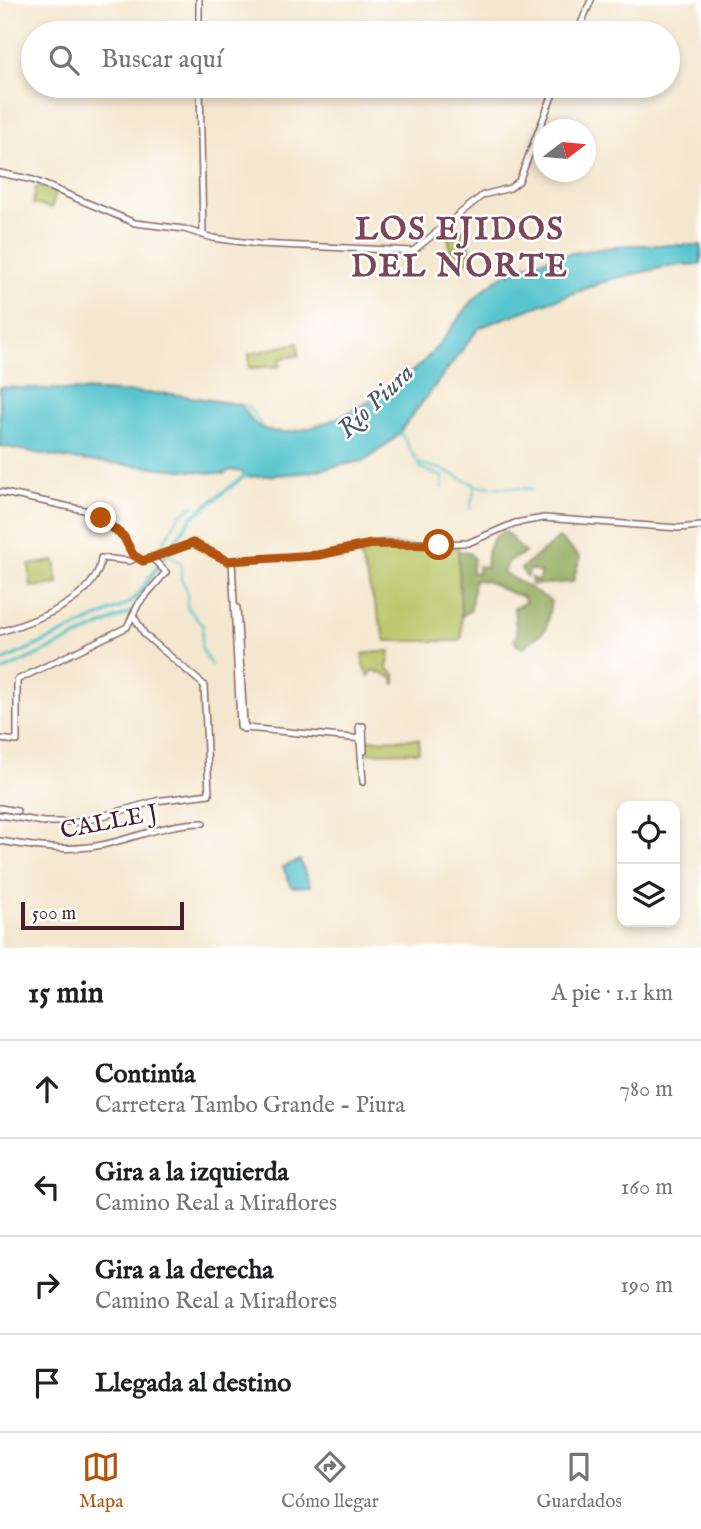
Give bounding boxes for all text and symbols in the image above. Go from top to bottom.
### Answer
search box [21,21,680,98]
icon: search [45,41,83,79]
text: Buscar aquí [101,43,223,76]
north arrow [533,119,596,182]
district label: LOS EJIDOS DEL NORTE [351,210,569,288]
water label: Río Piura [331,357,421,446]
route end [85,502,116,533]
route start [423,529,454,560]
street label: CALLE J [58,798,161,847]
map controls [617,801,680,927]
button: locate [617,801,680,864]
button: layers [617,864,680,927]
scale bar [21,899,184,931]
text: 500 m [32,902,76,926]
text: 15 min [28,975,104,1013]
text: A pie · 1.1 km [551,979,673,1008]
text: Continúa [95,1058,196,1091]
icon: ahead [28,1070,66,1108]
text: 780 m [619,1075,673,1104]
text: Carretera Tambo Grande - Piura [95,1091,405,1120]
text: Gira a la izquierda [95,1156,289,1189]
icon: left [28,1168,66,1206]
text: 160 m [621,1173,673,1202]
text: Camino Real a Miraflores [95,1189,337,1218]
text: Gira a la derecha [95,1254,274,1287]
icon: right [28,1266,66,1304]
text: 190 m [620,1271,673,1300]
text: Camino Real a Miraflores [95,1287,337,1316]
icon: arrive [28,1364,66,1402]
text: Llegada al destino [95,1367,291,1400]
tab: Mapa [79,1448,124,1514]
tab: Cómo llegar [281,1448,379,1514]
tab: Guardados [537,1448,622,1514]

